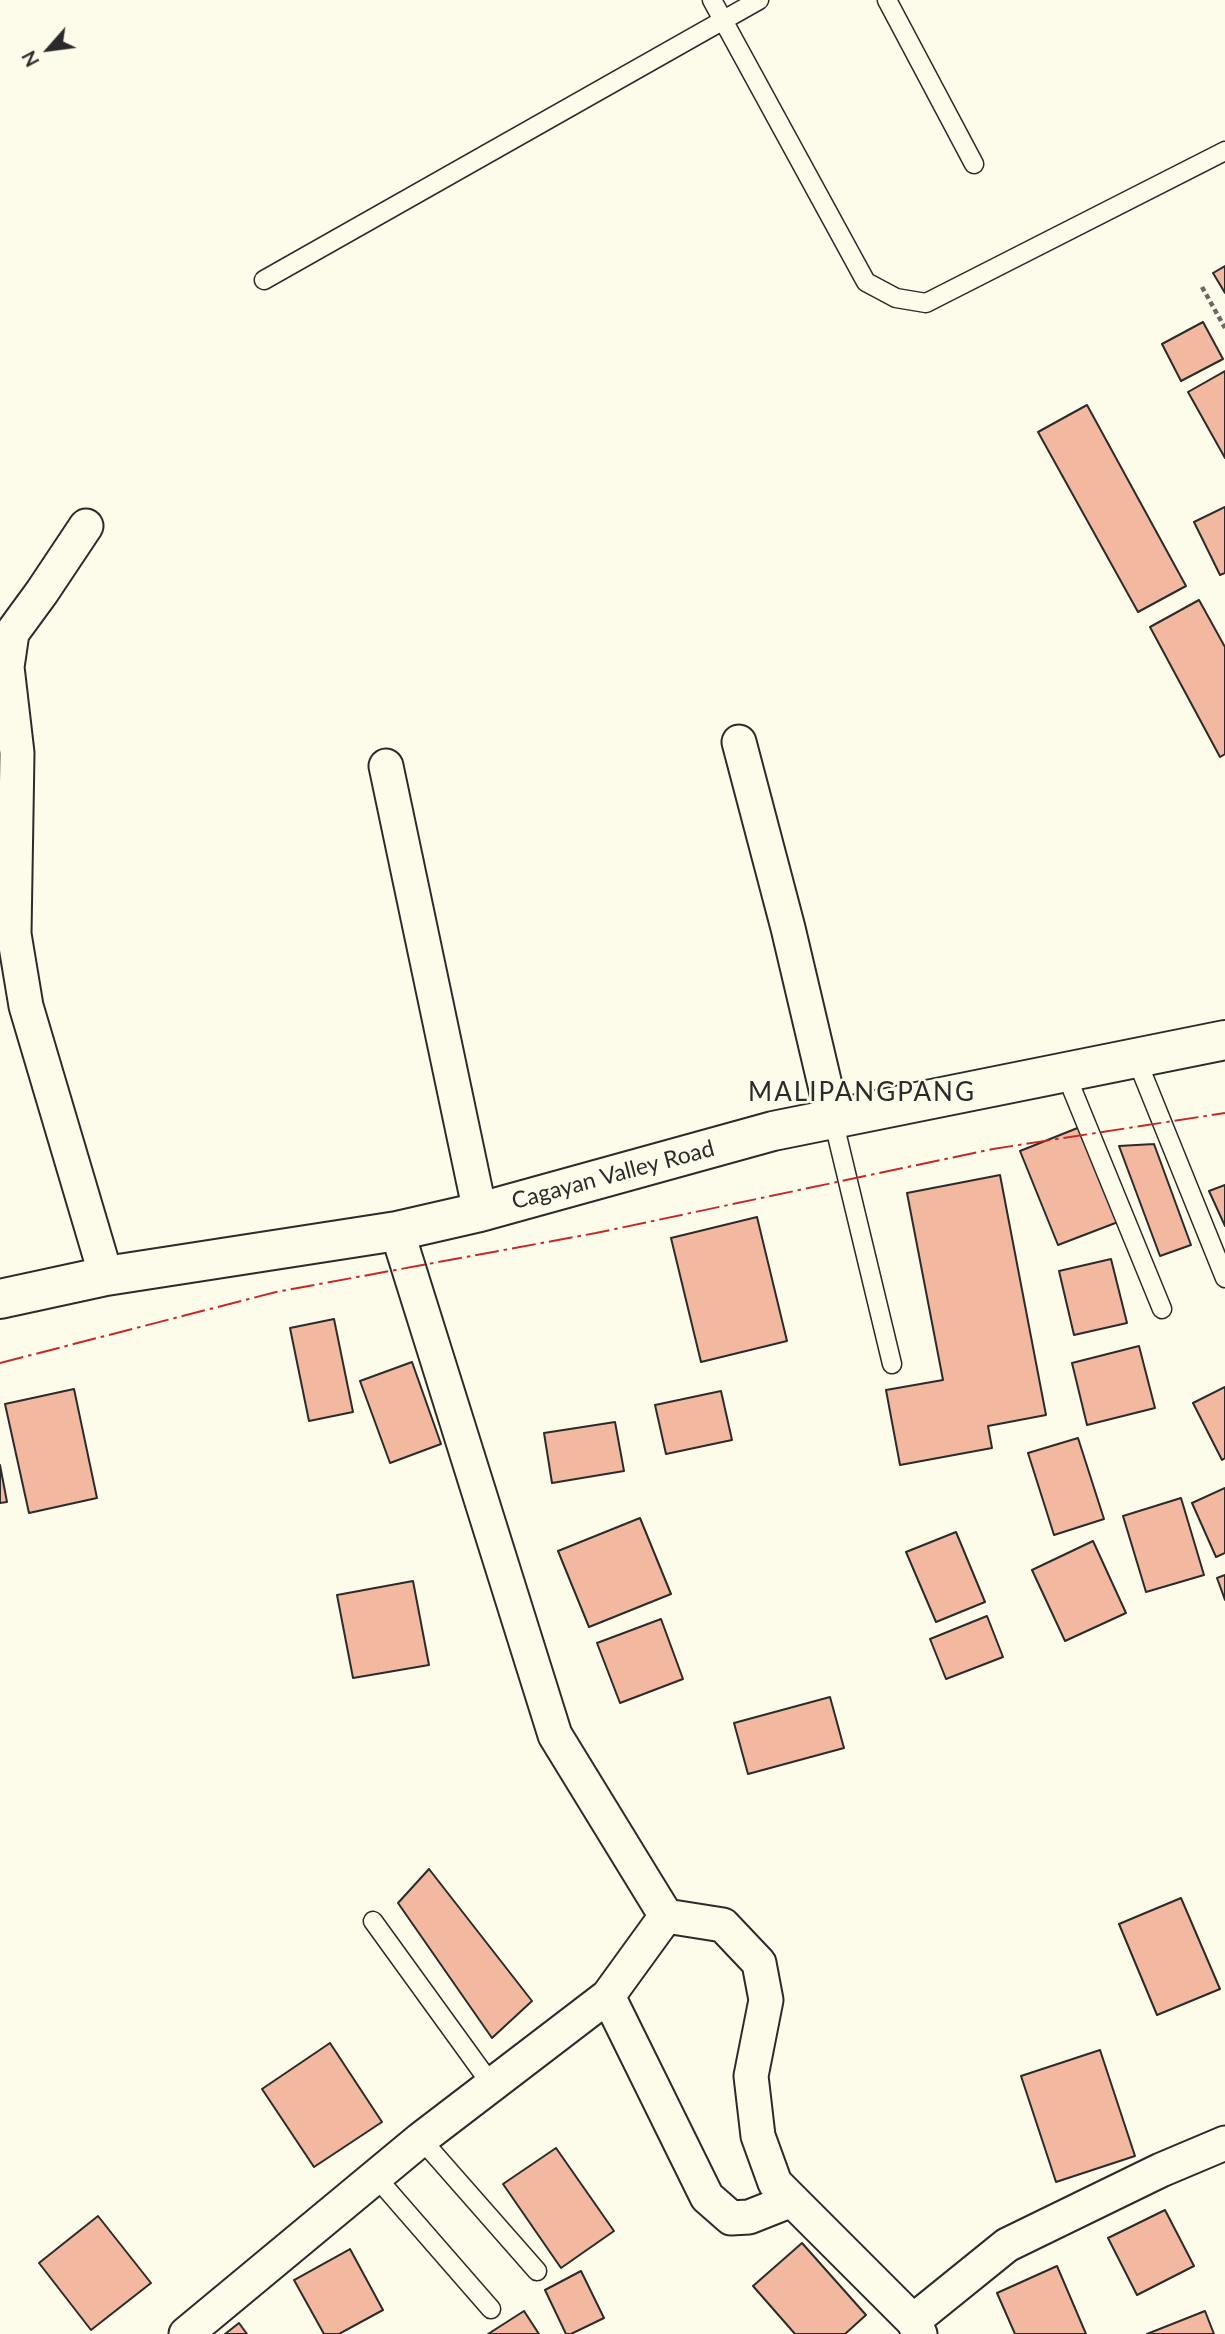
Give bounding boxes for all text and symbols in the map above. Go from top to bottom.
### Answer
north arrow [14,14,84,84]
text: N [16,47,44,71]
district label: MALIPANGPANG [750,1077,974,1109]
street label: Cagayan Valley Road [509,1135,717,1215]

